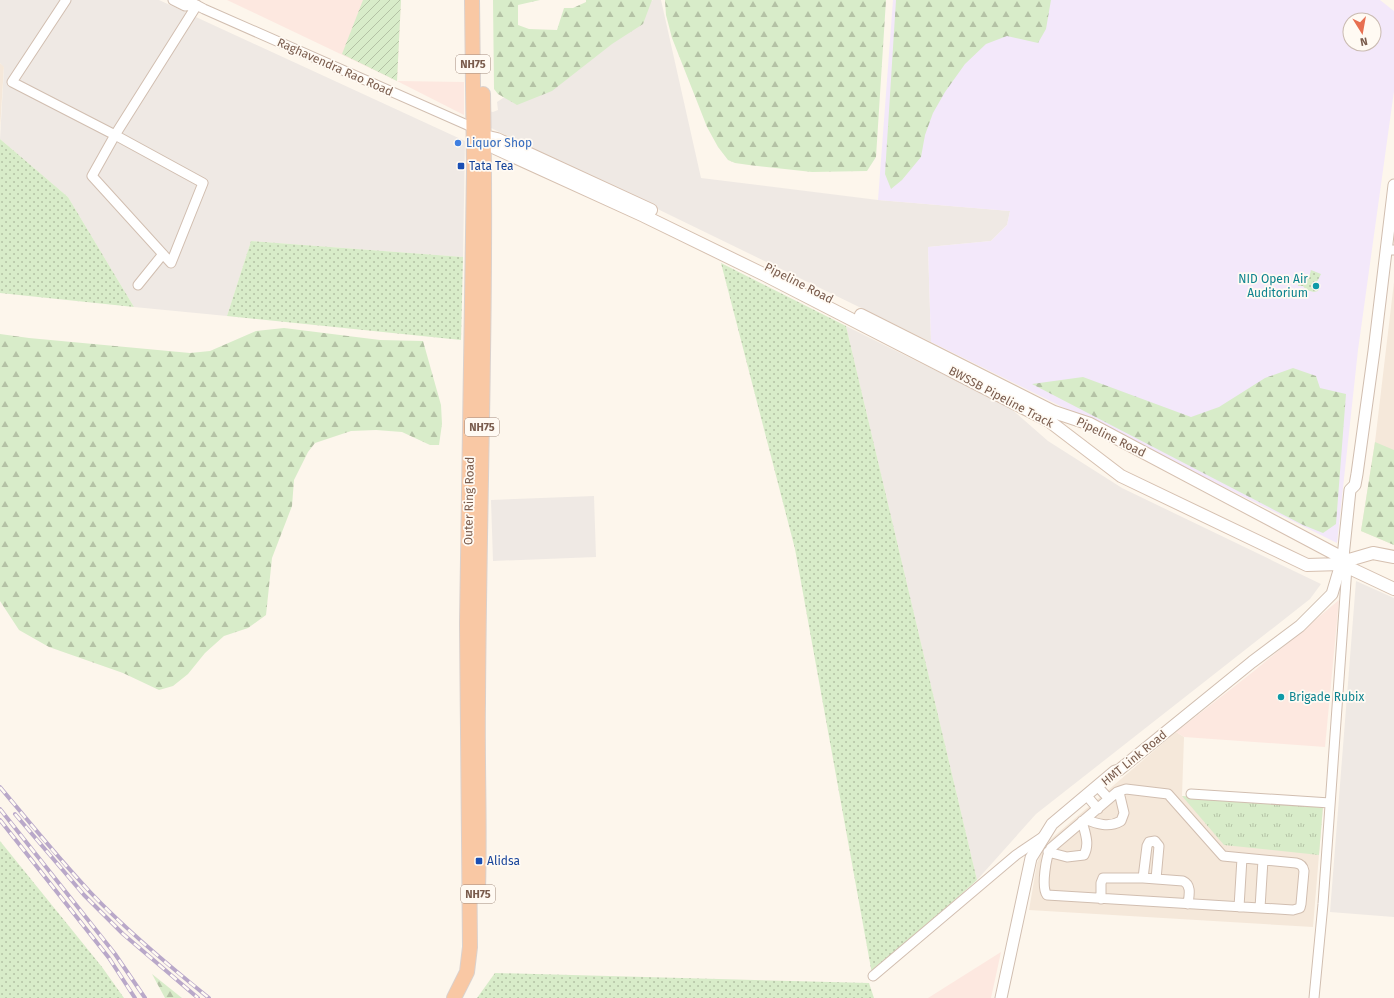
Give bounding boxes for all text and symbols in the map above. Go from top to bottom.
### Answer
north arrow [1342,12,1382,52]
text: N [1359,34,1369,48]
street label: Raghavendra Rao Road [275,35,395,99]
road number: NH75 [456,55,490,73]
place label: Liquor Shop [466,136,532,150]
marker: Liquor Shop [453,138,463,148]
place label: Tata Tea [469,159,514,173]
marker: Tata Tea [456,161,466,171]
street label: Pipeline Road [762,260,836,306]
place label: NID Open Air Auditorium [1238,272,1308,300]
marker: NID Open Air Auditorium [1311,281,1321,291]
street label: BWSSB Pipeline Track [946,363,1057,431]
street label: Pipeline Road [1074,414,1148,460]
road number: NH75 [465,418,499,436]
street label: Outer Ring Road [461,457,477,545]
place label: Brigade Rubix [1289,690,1365,704]
marker: Brigade Rubix [1276,692,1286,702]
street label: HMT Link Road [1098,727,1170,789]
place label: Alidsa [487,854,520,868]
marker: Alidsa [474,856,484,866]
road number: NH75 [461,885,495,903]

